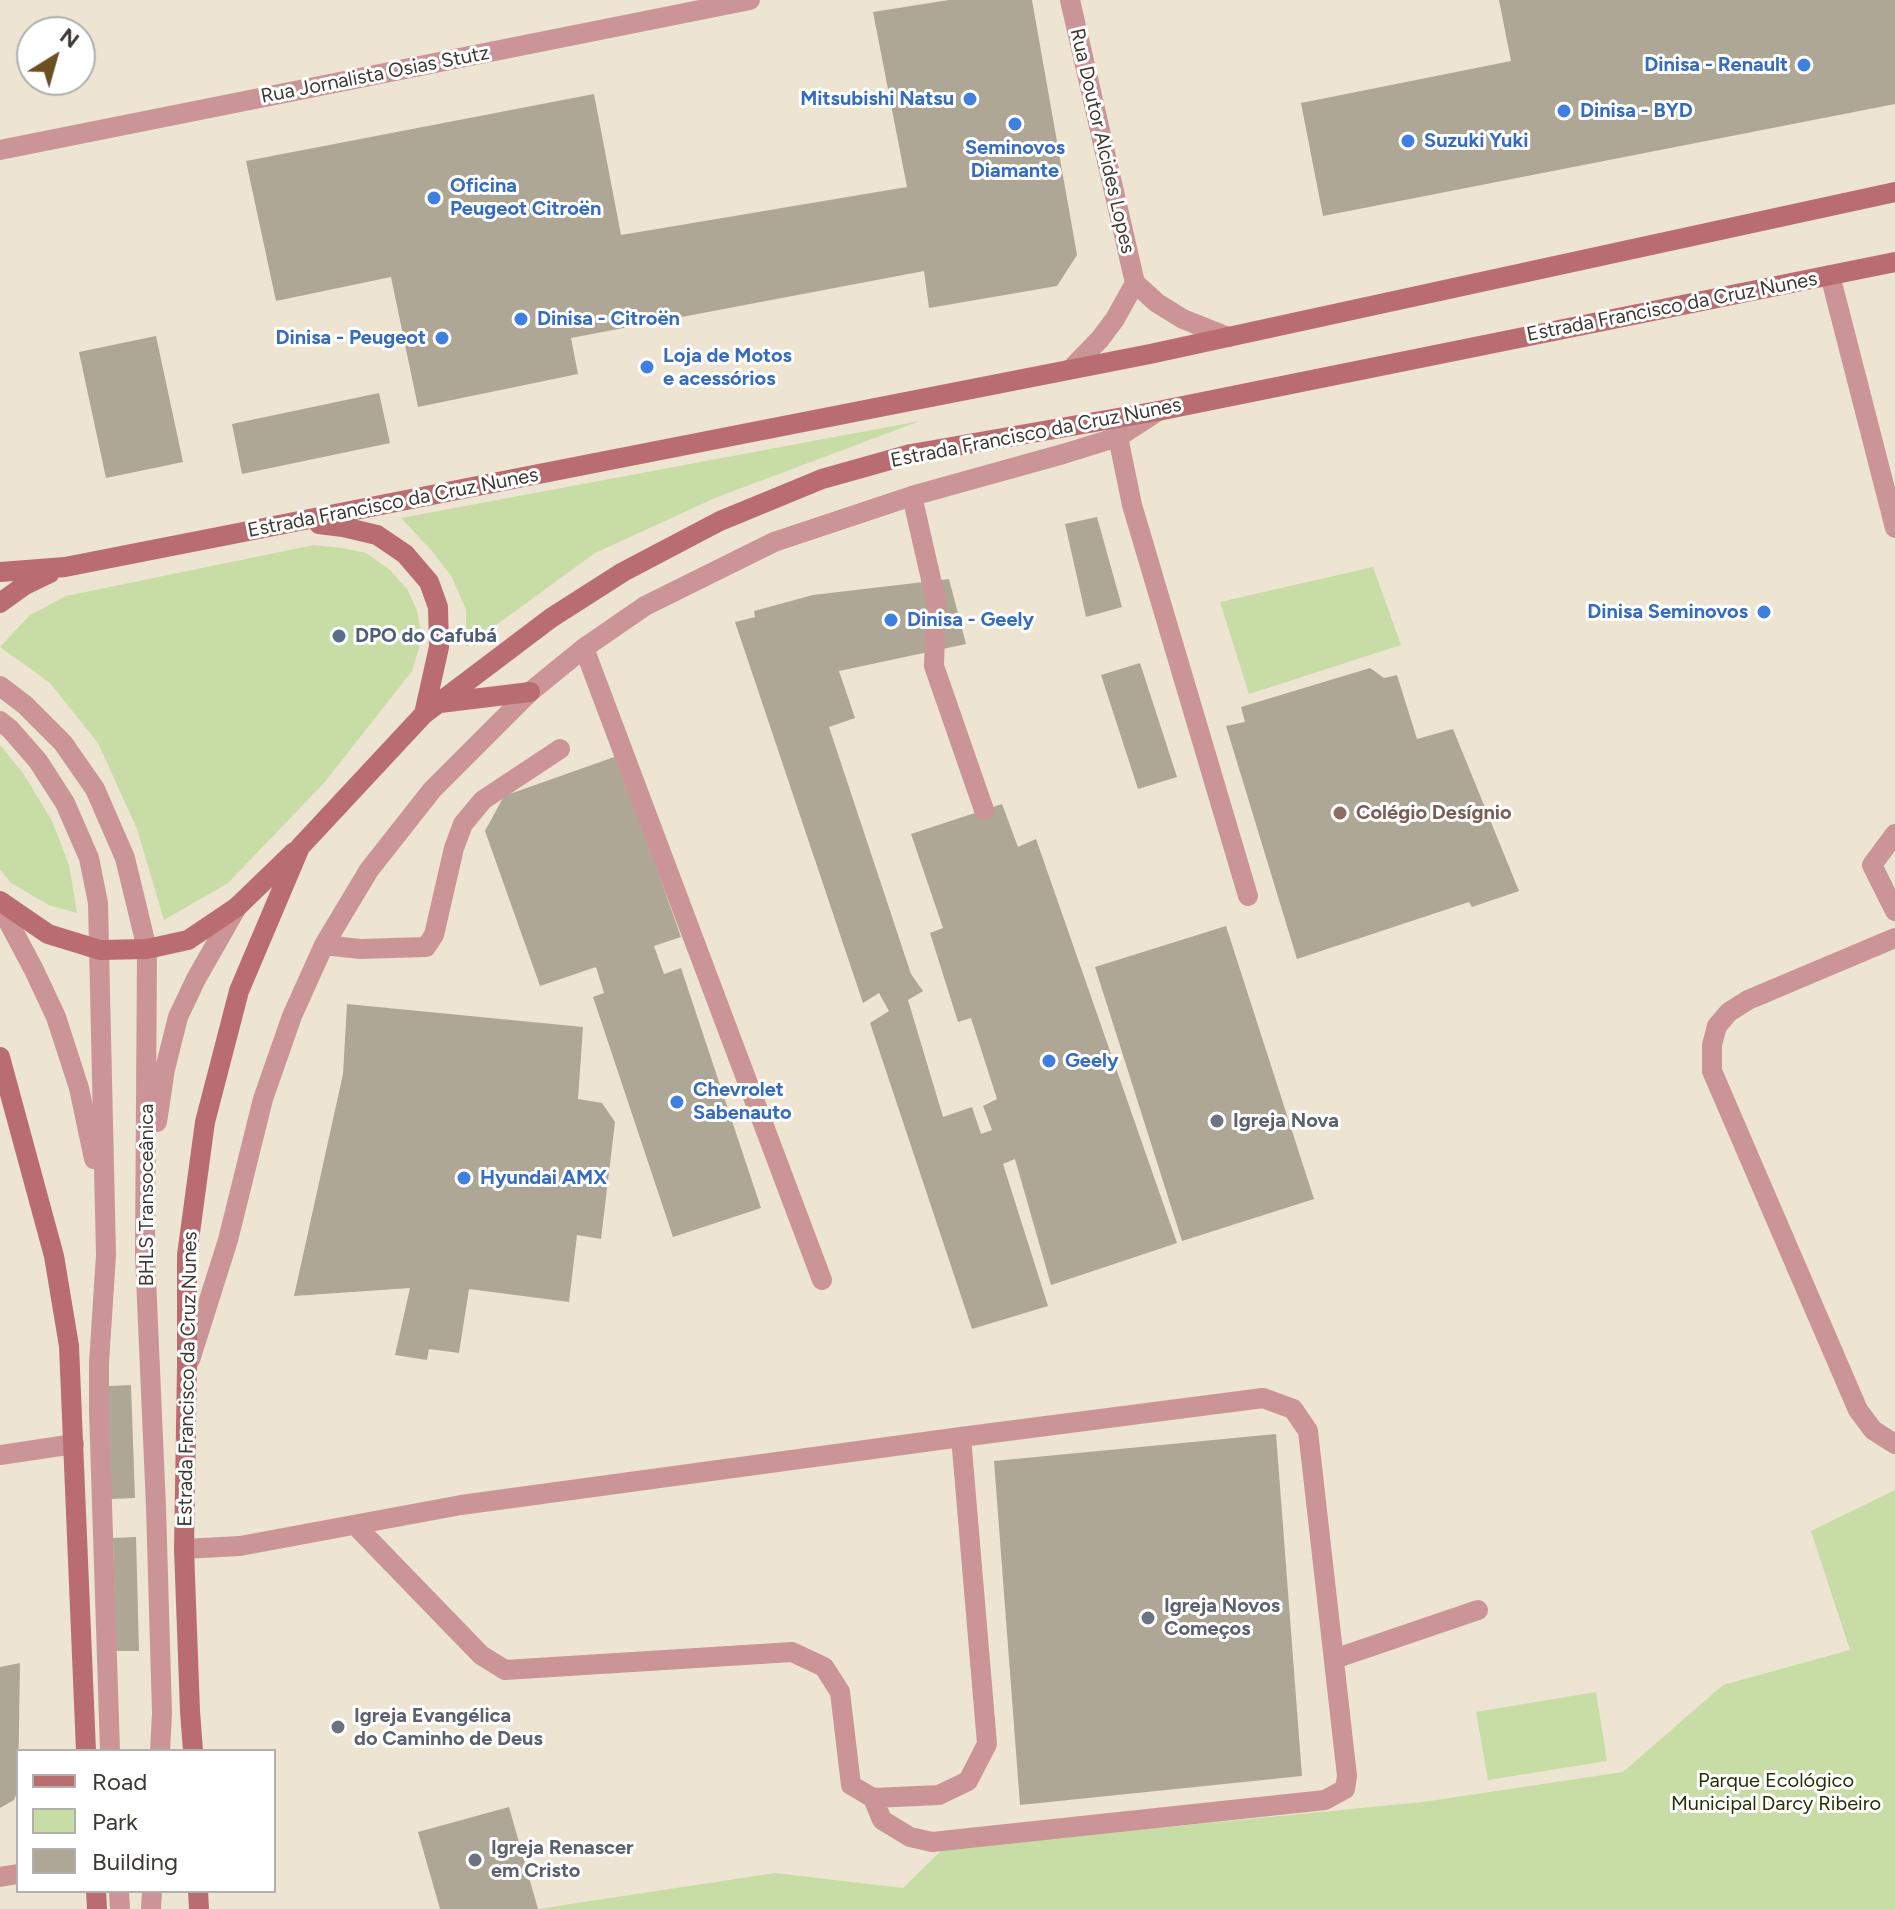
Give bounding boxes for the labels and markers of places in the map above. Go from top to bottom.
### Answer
place label: Dinisa - Renault [1644,53,1788,77]
marker: Dinisa - Renault [1795,56,1813,74]
place label: Mitsubishi Natsu [800,87,954,111]
marker: Mitsubishi Natsu [961,90,979,108]
place label: Dinisa - BYD [1580,99,1693,123]
marker: Dinisa - BYD [1555,102,1573,120]
marker: Seminovos Diamante [1006,115,1024,133]
place label: Suzuki Yuki [1424,129,1528,153]
marker: Suzuki Yuki [1399,132,1417,150]
place label: Seminovos Diamante [965,136,1065,183]
place label: Oficina Peugeot Citroën [450,174,601,221]
marker: Oficina Peugeot Citroën [425,189,443,207]
place label: Dinisa - Citroën [537,307,680,331]
marker: Dinisa - Citroën [512,310,530,328]
place label: Dinisa - Peugeot [275,326,426,350]
marker: Dinisa - Peugeot [433,329,451,347]
place label: Loja de Motos e acessórios [663,344,792,391]
marker: Loja de Motos e acessórios [638,358,656,376]
place label: Dinisa Seminovos [1587,600,1748,624]
marker: Dinisa Seminovos [1755,603,1773,621]
place label: Dinisa - Geely [907,608,1034,632]
marker: Dinisa - Geely [882,611,900,629]
place label: DPO do Cafubá [355,624,497,648]
marker: DPO do Cafubá [330,627,348,645]
place label: Colégio Desígnio [1356,801,1512,825]
marker: Colégio Desígnio [1331,804,1349,822]
place label: Geely [1065,1049,1118,1073]
marker: Geely [1040,1052,1058,1070]
place label: Chevrolet Sabenauto [693,1078,792,1125]
marker: Chevrolet Sabenauto [668,1093,686,1111]
place label: Igreja Nova [1233,1109,1339,1133]
marker: Igreja Nova [1208,1112,1226,1130]
place label: Hyundai AMX [480,1166,607,1190]
marker: Hyundai AMX [455,1169,473,1187]
place label: Igreja Novos Começos [1164,1594,1280,1641]
marker: Igreja Novos Começos [1139,1609,1157,1627]
place label: Igreja Evangélica do Caminho de Deus [354,1704,543,1751]
marker: Igreja Evangélica do Caminho de Deus [329,1718,347,1736]
place label: Igreja Renascer em Cristo [491,1836,634,1883]
marker: Igreja Renascer em Cristo [466,1851,484,1869]

